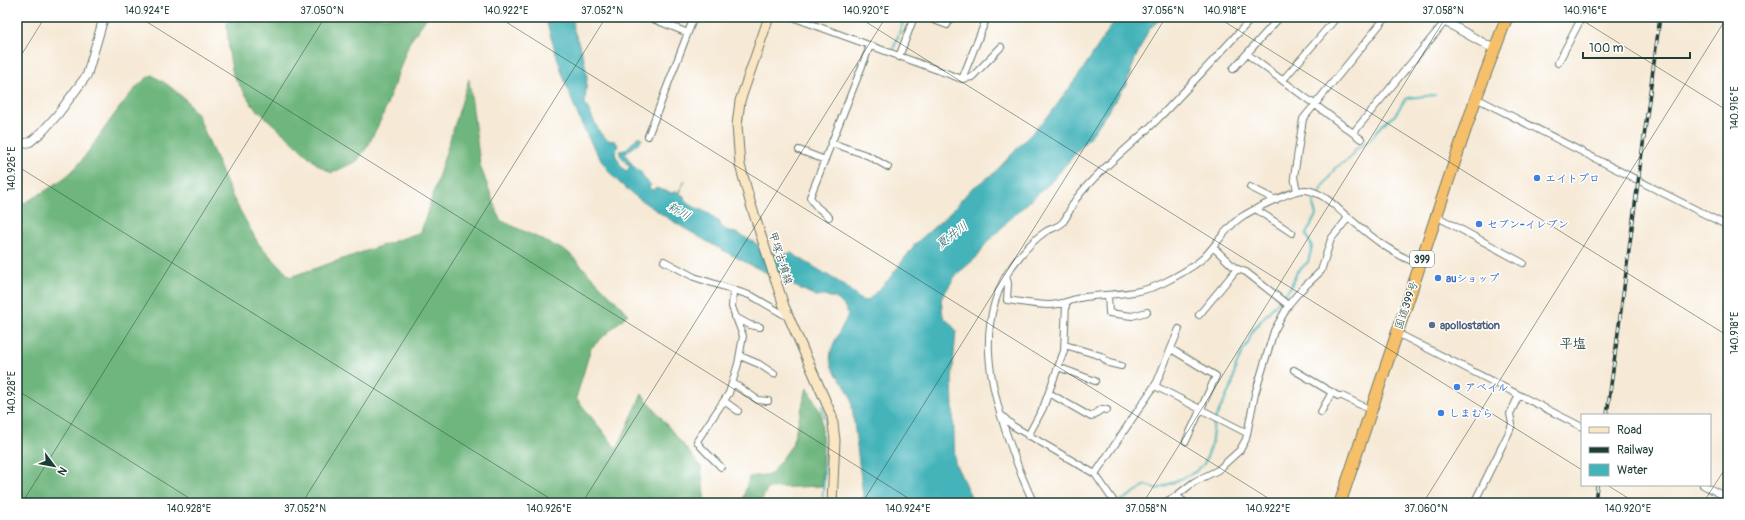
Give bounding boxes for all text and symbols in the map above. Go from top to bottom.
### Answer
text: 140.924°E [125,5,169,17]
text: 37.050°N [300,5,344,17]
text: 140.922°E [484,5,528,17]
text: 37.052°N [581,5,623,17]
text: 140.920°E [843,5,889,17]
text: 37.056°N [1142,5,1184,17]
text: 140.918°E [1204,5,1246,17]
text: 37.058°N [1422,5,1464,17]
text: 140.916°E [1563,5,1607,17]
scale bar [1583,34,1690,60]
text: 100 m [1589,41,1624,56]
text: 140.916°E [1729,86,1741,130]
text: 140.926°E [6,147,18,191]
place label: エイトプロ [1545,172,1600,185]
marker: エイトプロ [1532,173,1542,183]
water label: 新川 [665,199,693,224]
water label: 夏井川 [934,218,971,252]
place label: セブン-イレブン [1487,218,1569,231]
marker: セブン-イレブン [1474,219,1484,229]
street label: 甲塚古墳線 [766,230,795,286]
road number: 399 [1410,251,1434,267]
place label: auショップ [1446,272,1500,285]
marker: auショップ [1433,273,1443,283]
street label: 国道399号 [1392,279,1421,331]
text: 140.918°E [1729,312,1741,354]
place label: apollostation [1440,319,1500,332]
marker: apollostation [1427,320,1437,330]
district label: 平塩 [1560,336,1586,352]
text: 140.928°E [6,371,18,415]
place label: アベイル [1465,381,1509,394]
marker: アベイル [1452,382,1462,392]
place label: しまむら [1449,407,1493,420]
marker: しまむら [1436,408,1446,418]
legend [1581,414,1711,486]
text: Road [1617,423,1642,438]
text: Railway [1617,443,1653,458]
north arrow [34,446,74,486]
text: Water [1617,463,1648,478]
text: N [54,464,70,478]
text: 140.928°E [167,503,211,515]
text: 37.052°N [284,503,326,515]
text: 140.926°E [527,503,571,515]
text: 140.924°E [886,503,930,515]
text: 37.058°N [1125,503,1167,515]
text: 140.922°E [1246,503,1290,515]
text: 37.060°N [1404,503,1448,515]
text: 140.920°E [1605,503,1651,515]

